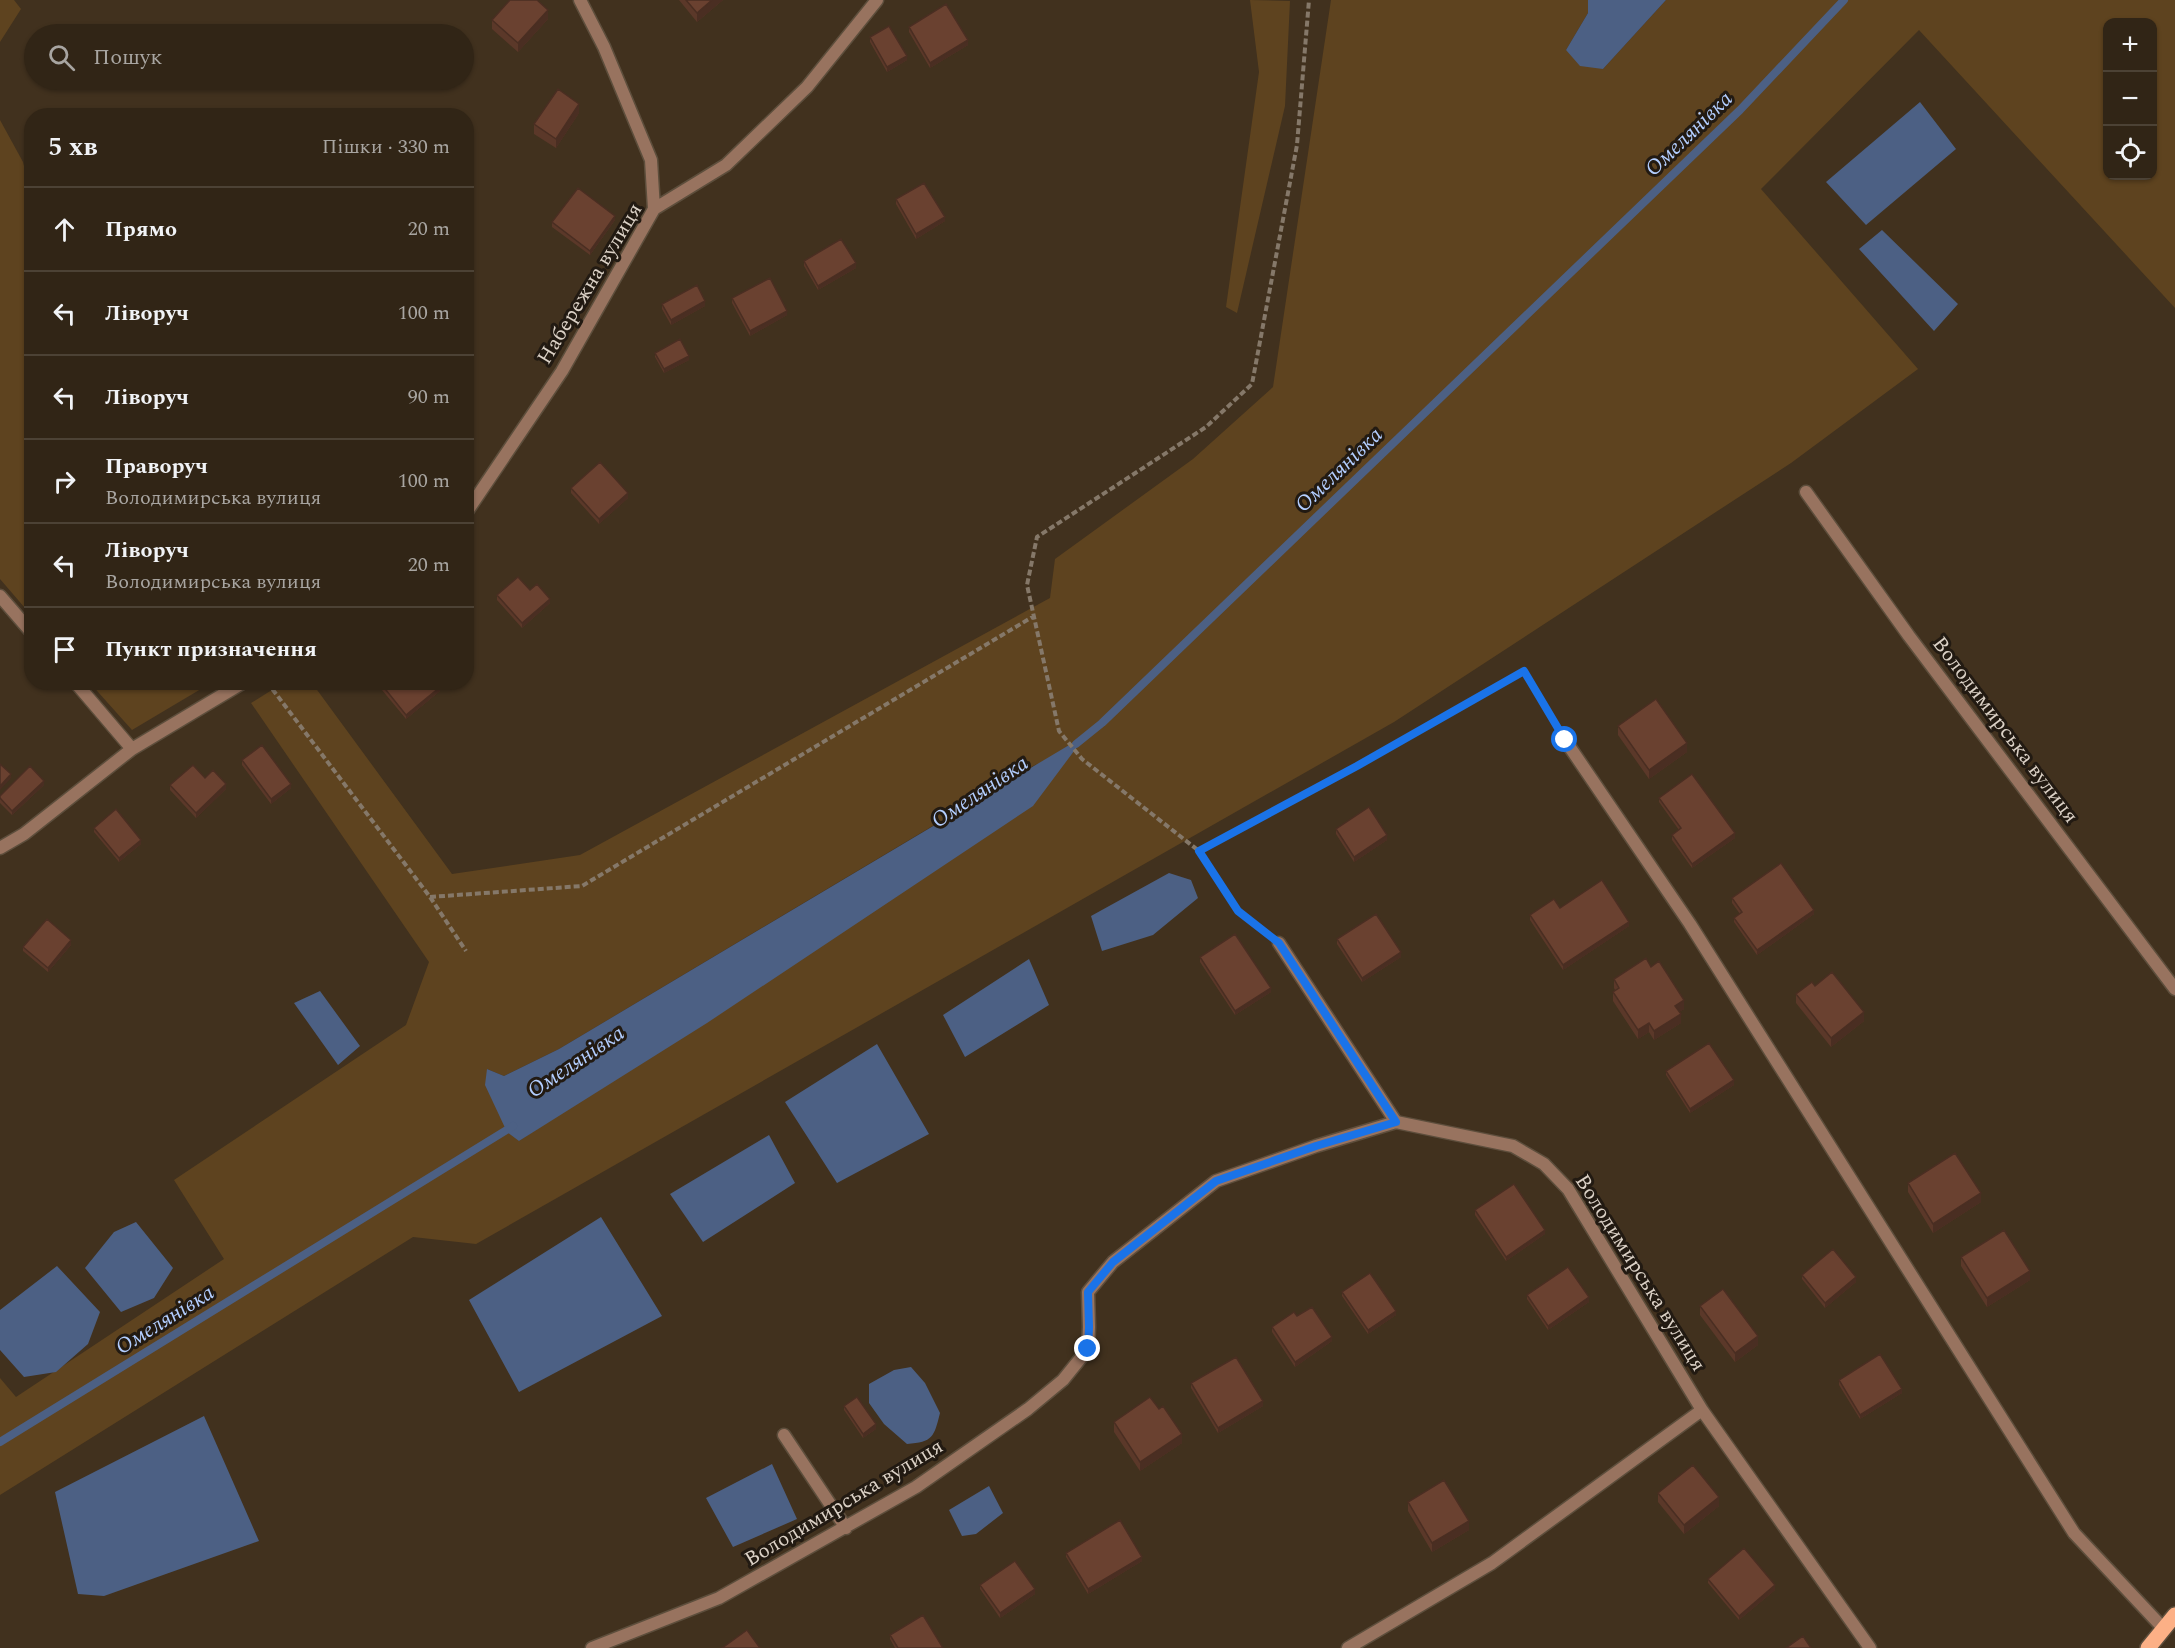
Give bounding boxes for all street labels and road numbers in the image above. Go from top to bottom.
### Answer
street label: Набережна вулиця [529,197,651,371]
street label: Володимирська вулиця [1924,630,2086,830]
street label: Володимирська вулиця [1566,1168,1714,1378]
street label: Володимирська вулиця [738,1431,950,1575]

